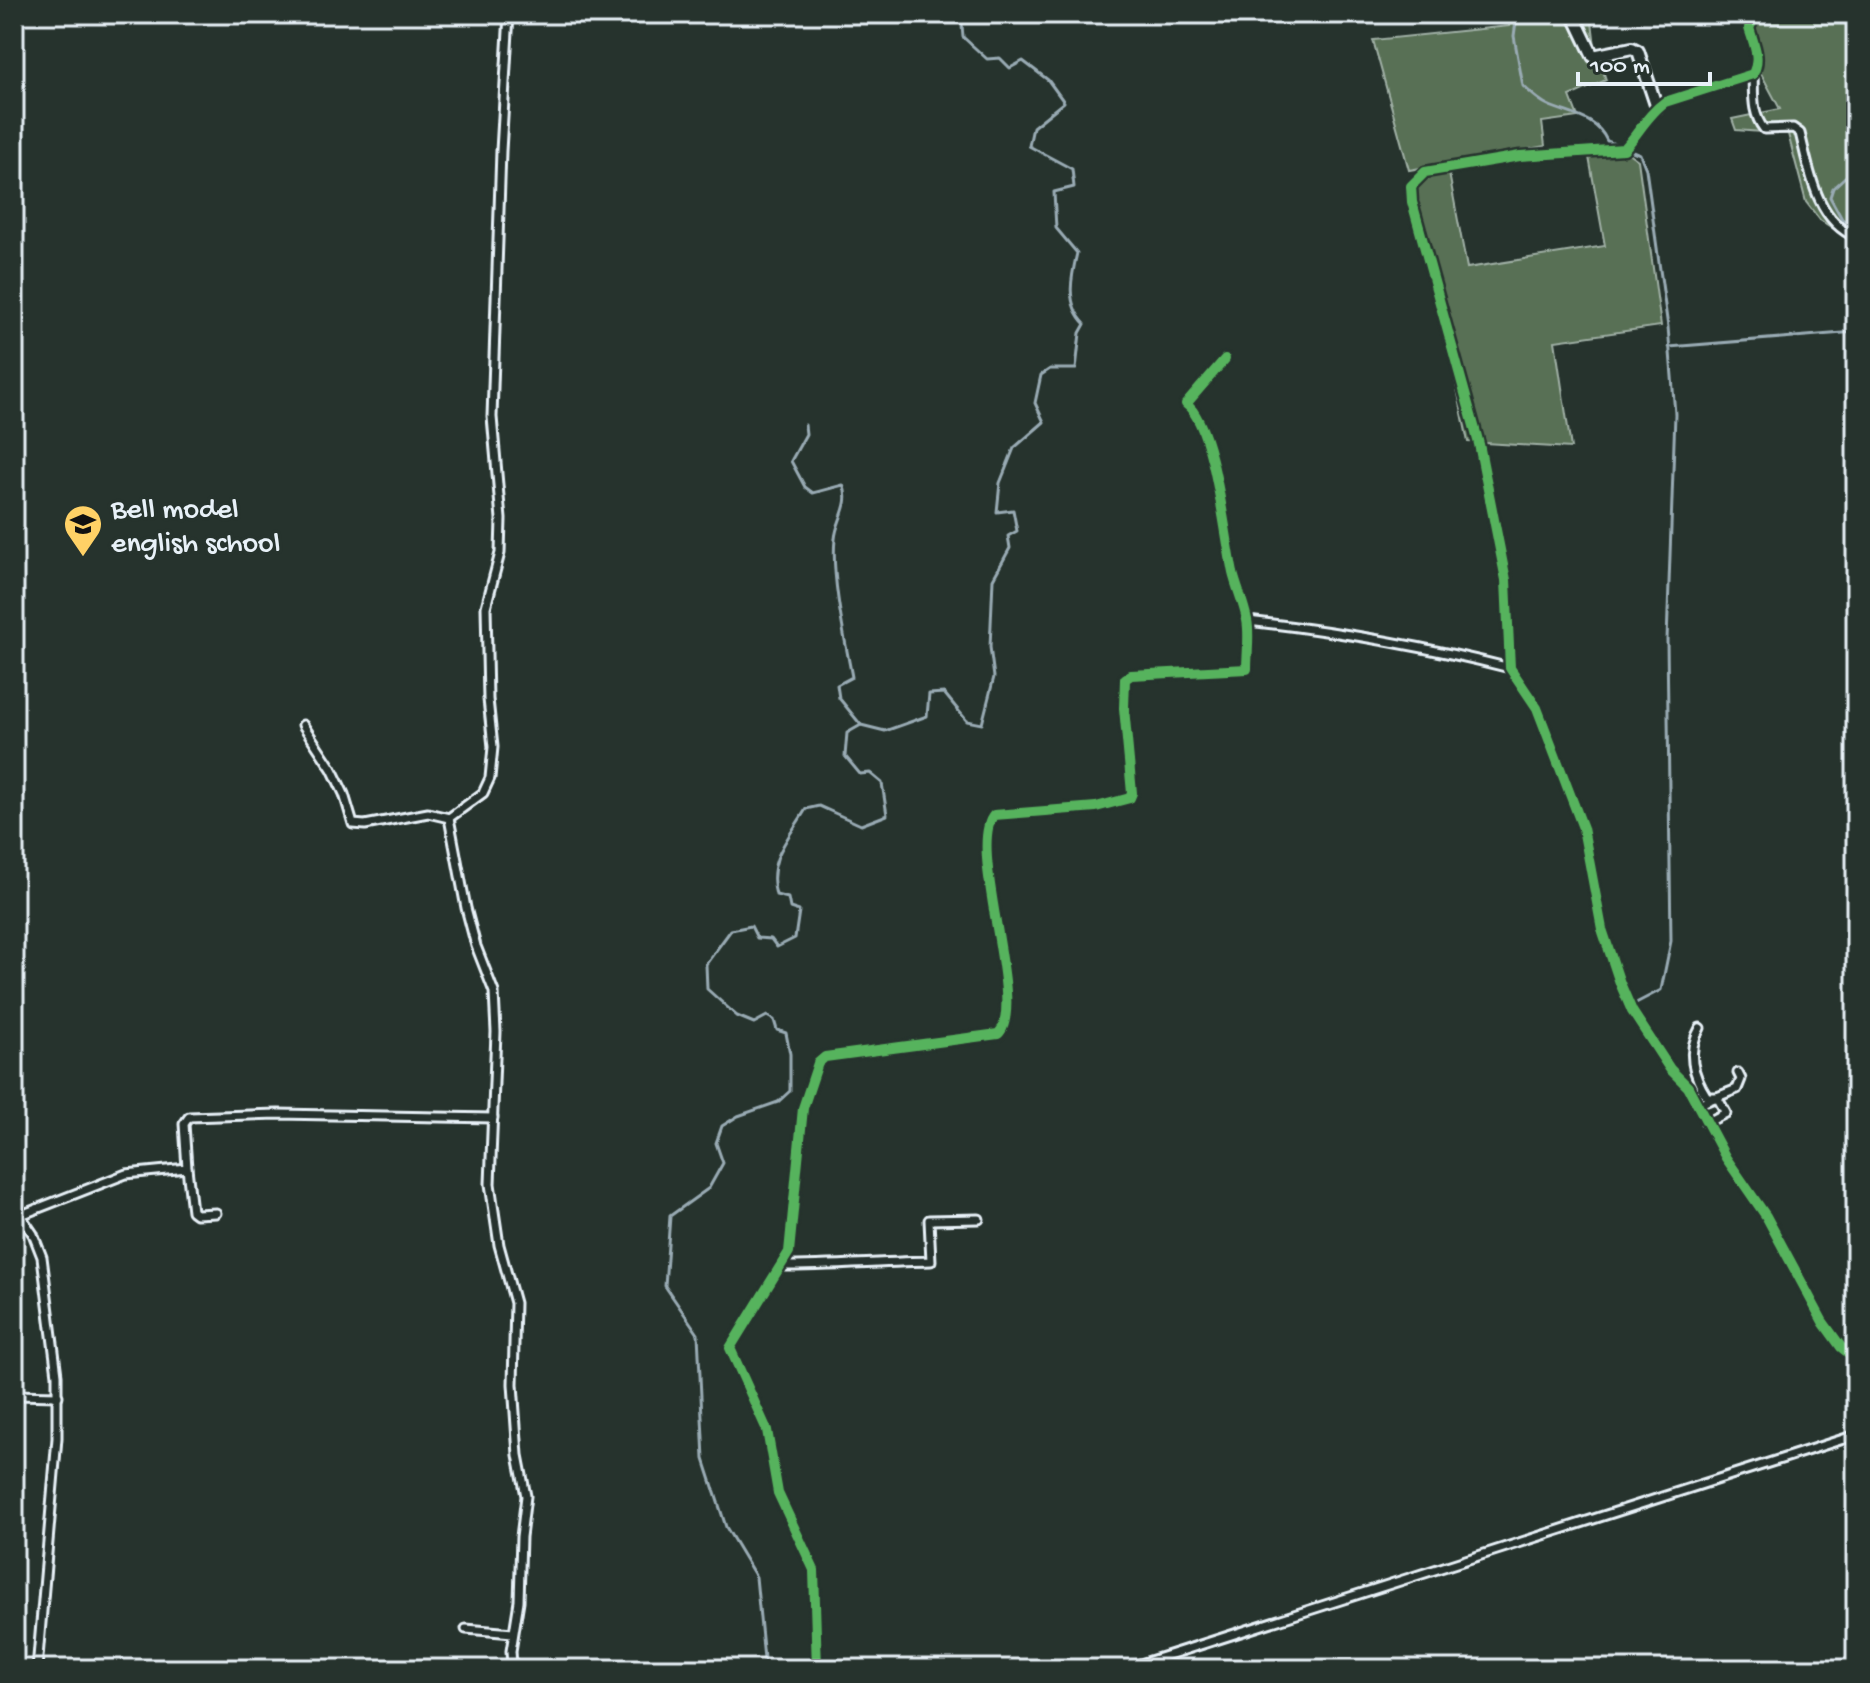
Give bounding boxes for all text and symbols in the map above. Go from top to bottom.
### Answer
scale bar [1578,36,1710,86]
text: 100 m [1589,53,1650,82]
place label: Bell model english school [110,494,280,563]
school or university icon: Bell model english school [62,503,104,558]

